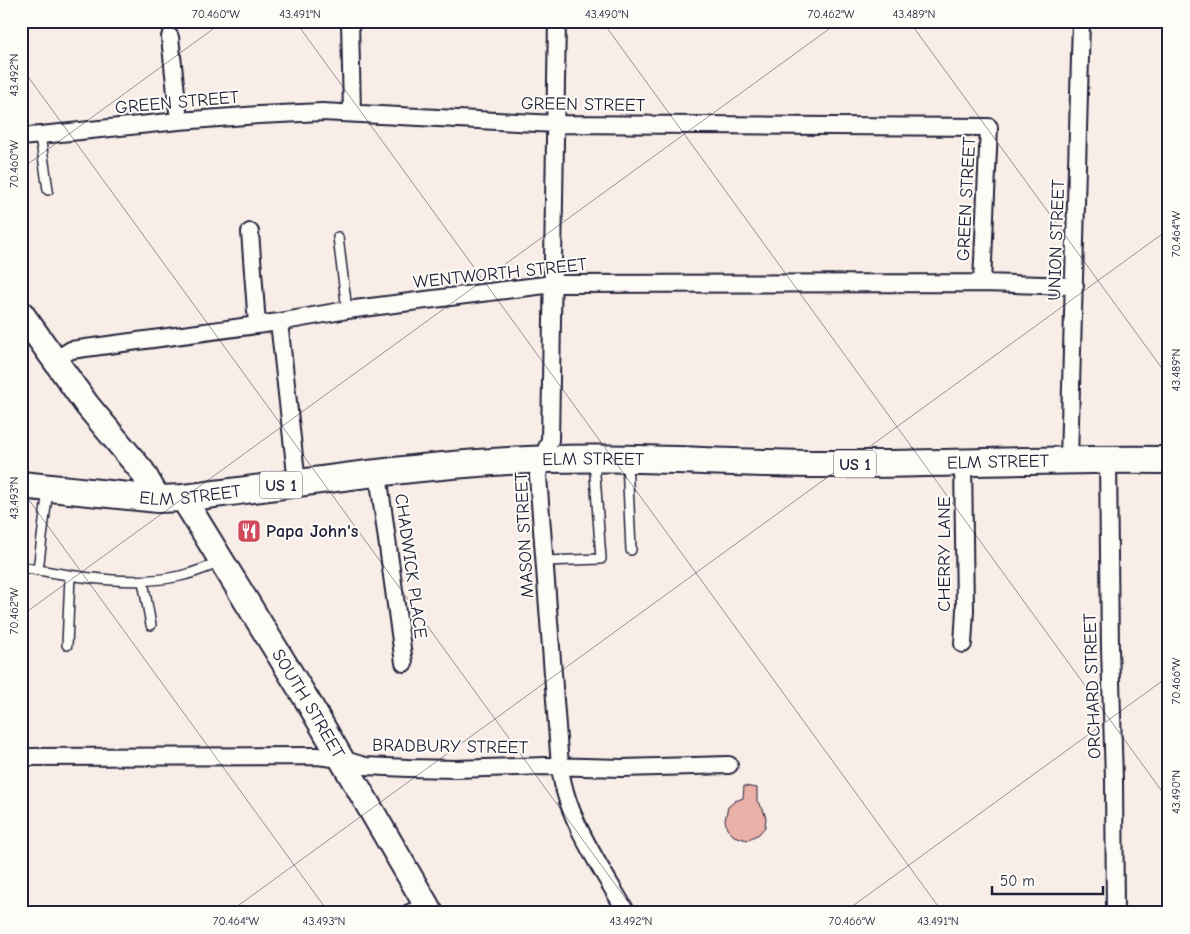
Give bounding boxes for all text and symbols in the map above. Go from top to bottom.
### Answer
text: 70.460°W [192,7,240,21]
text: 43.491°N [279,7,321,21]
text: 43.490°N [585,7,629,21]
text: 70.462°W [808,7,855,21]
text: 43.489°N [893,7,935,21]
text: 43.492°N [7,53,21,97]
street label: GREEN STREET [114,87,240,118]
street label: GREEN STREET [521,93,646,116]
street label: GREEN STREET [953,136,980,262]
text: 70.460°W [7,140,21,188]
street label: UNION STREET [1044,178,1069,301]
text: 70.464°W [1169,210,1183,257]
street label: WENTWORTH STREET [412,254,589,293]
text: 43.489°N [1169,349,1183,391]
street label: ELM STREET [542,449,645,470]
road number: US 1 [834,450,876,478]
street label: ELM STREET [947,450,1050,474]
street label: MASON STREET [511,471,538,598]
road number: US 1 [260,472,302,498]
text: 43.493°N [7,477,21,519]
street label: ELM STREET [138,481,243,510]
street label: CHADWICK PLACE [390,492,431,640]
street label: CHERRY LANE [934,496,955,612]
restaurant icon: Papa John's [236,518,262,544]
place label: Papa John's [266,521,359,542]
text: 70.462°W [7,587,21,634]
street label: ORCHARD STREET [1079,612,1106,759]
street label: SOUTH STREET [267,646,349,763]
text: 70.466°W [1169,657,1183,705]
street label: BRADBURY STREET [372,735,529,758]
text: 43.490°N [1169,770,1183,814]
scale bar [992,864,1104,896]
text: 50 m [1000,872,1035,890]
text: 70.464°W [213,914,260,928]
text: 43.493°N [303,914,345,928]
text: 43.492°N [609,914,653,928]
text: 70.466°W [828,914,876,928]
text: 43.491°N [917,914,959,928]

